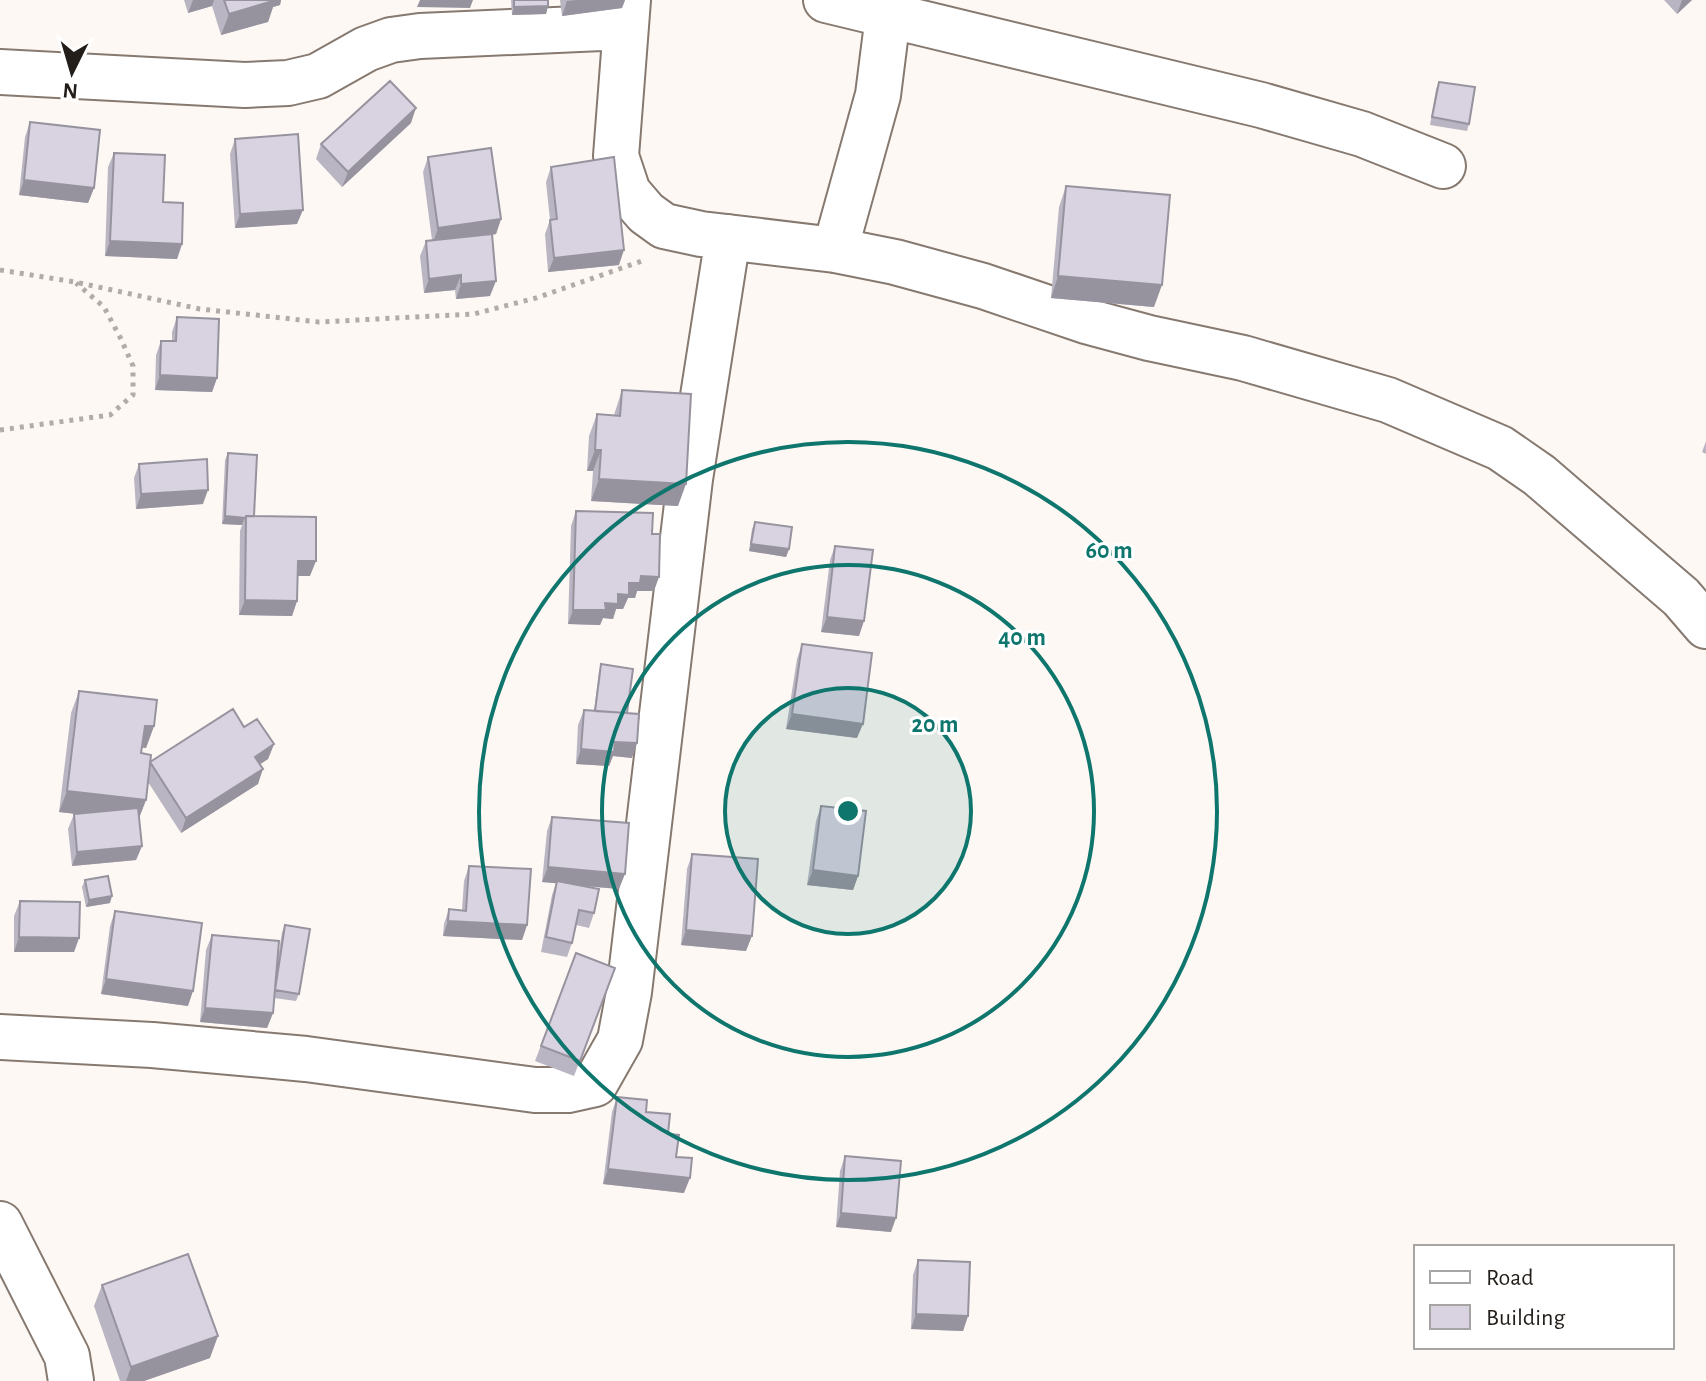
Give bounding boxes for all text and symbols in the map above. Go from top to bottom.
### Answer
north arrow [32,32,112,112]
text: N [62,79,79,103]
text: 60 m [1085,539,1133,563]
text: 40 m [998,626,1046,650]
text: 20 m [912,713,958,737]
centre of rings [834,797,862,825]
legend [1414,1245,1674,1349]
text: Road [1486,1266,1534,1290]
text: Building [1486,1306,1565,1330]

